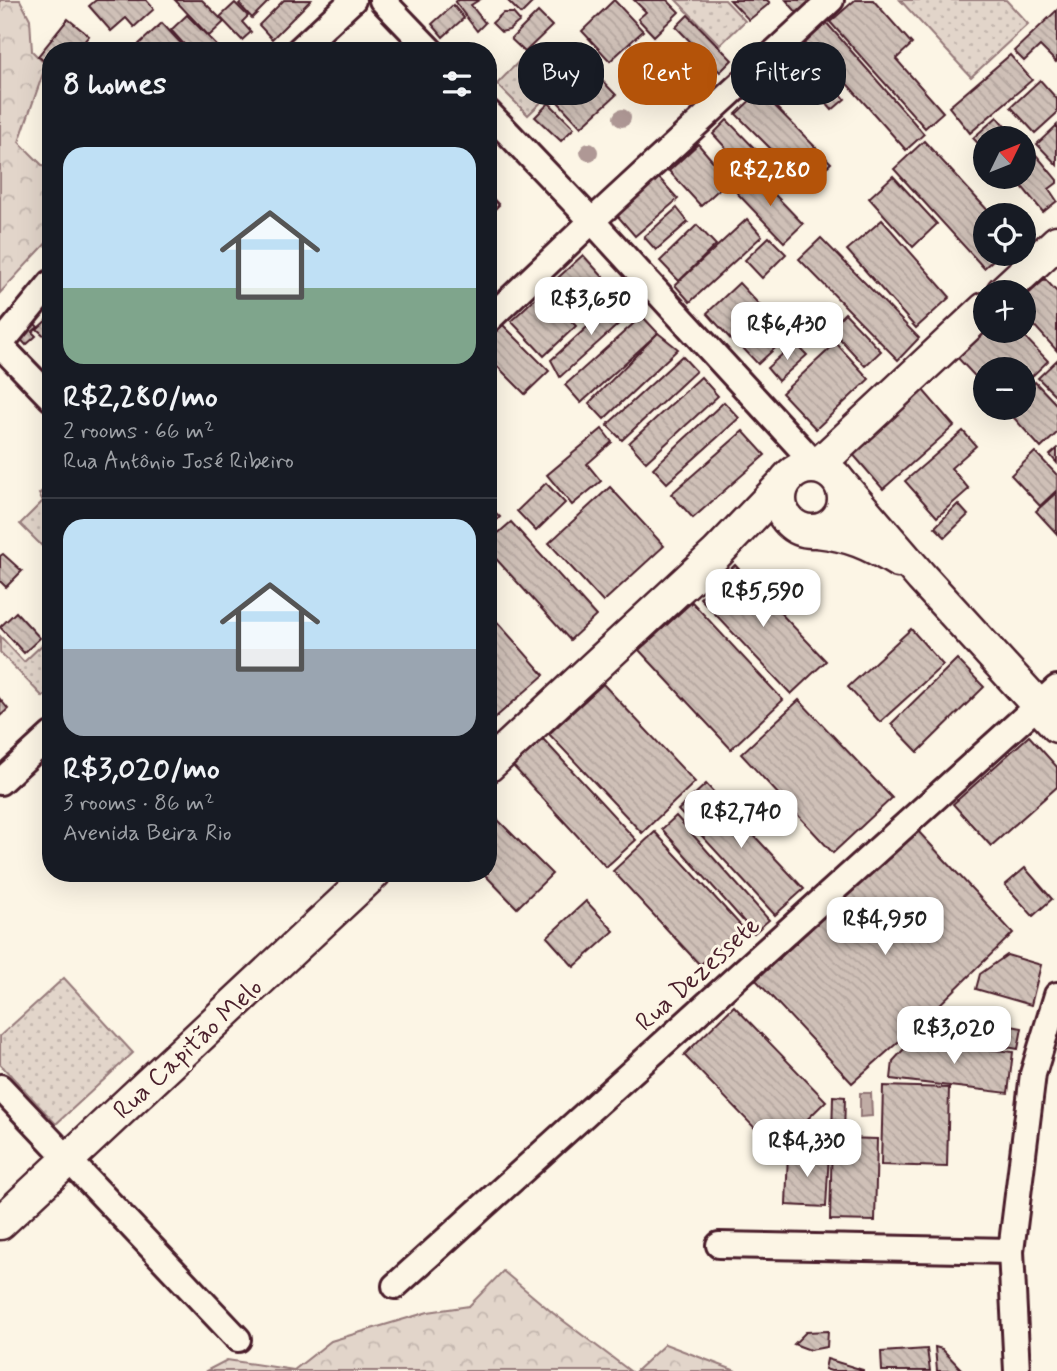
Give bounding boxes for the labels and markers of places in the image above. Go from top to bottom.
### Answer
pin: R$2,280 [705,148,835,208]
pin: R$3,650 [526,278,656,337]
pin: R$6,430 [722,302,852,362]
pin: R$5,590 [698,570,828,629]
pin: R$2,740 [676,790,806,850]
pin: R$4,950 [820,898,950,957]
pin: R$3,020 [889,1006,1019,1066]
pin: R$4,330 [742,1120,872,1179]

